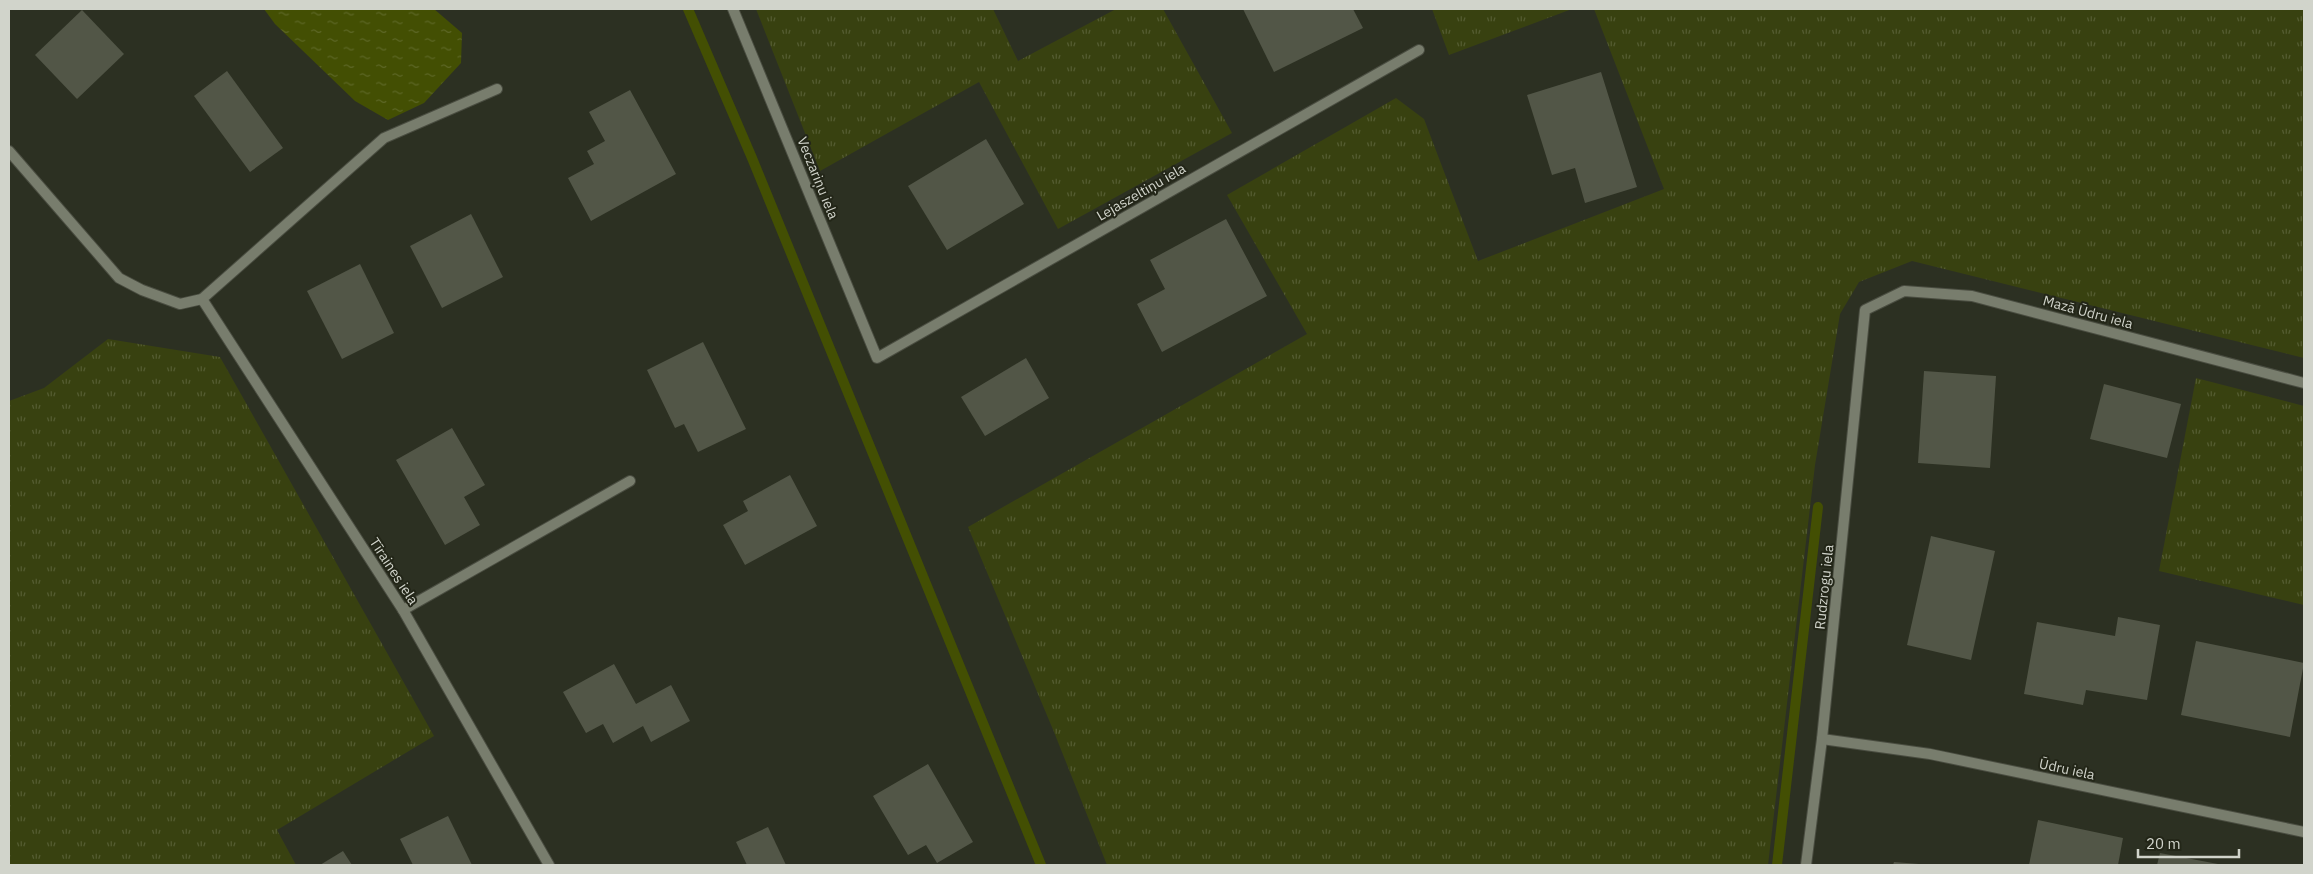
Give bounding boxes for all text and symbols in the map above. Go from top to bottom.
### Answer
street label: Veczariņu iela [793,134,843,222]
street label: Lejaszeltiņu iela [1093,159,1189,225]
street label: Mazā Ūdru iela [2041,291,2136,333]
street label: Tīraines iela [366,534,423,608]
street label: Rudzrogu iela [1811,543,1837,630]
street label: Ūdru iela [2038,754,2097,784]
scale bar [2138,826,2239,858]
text: 20 m [2146,834,2181,853]

